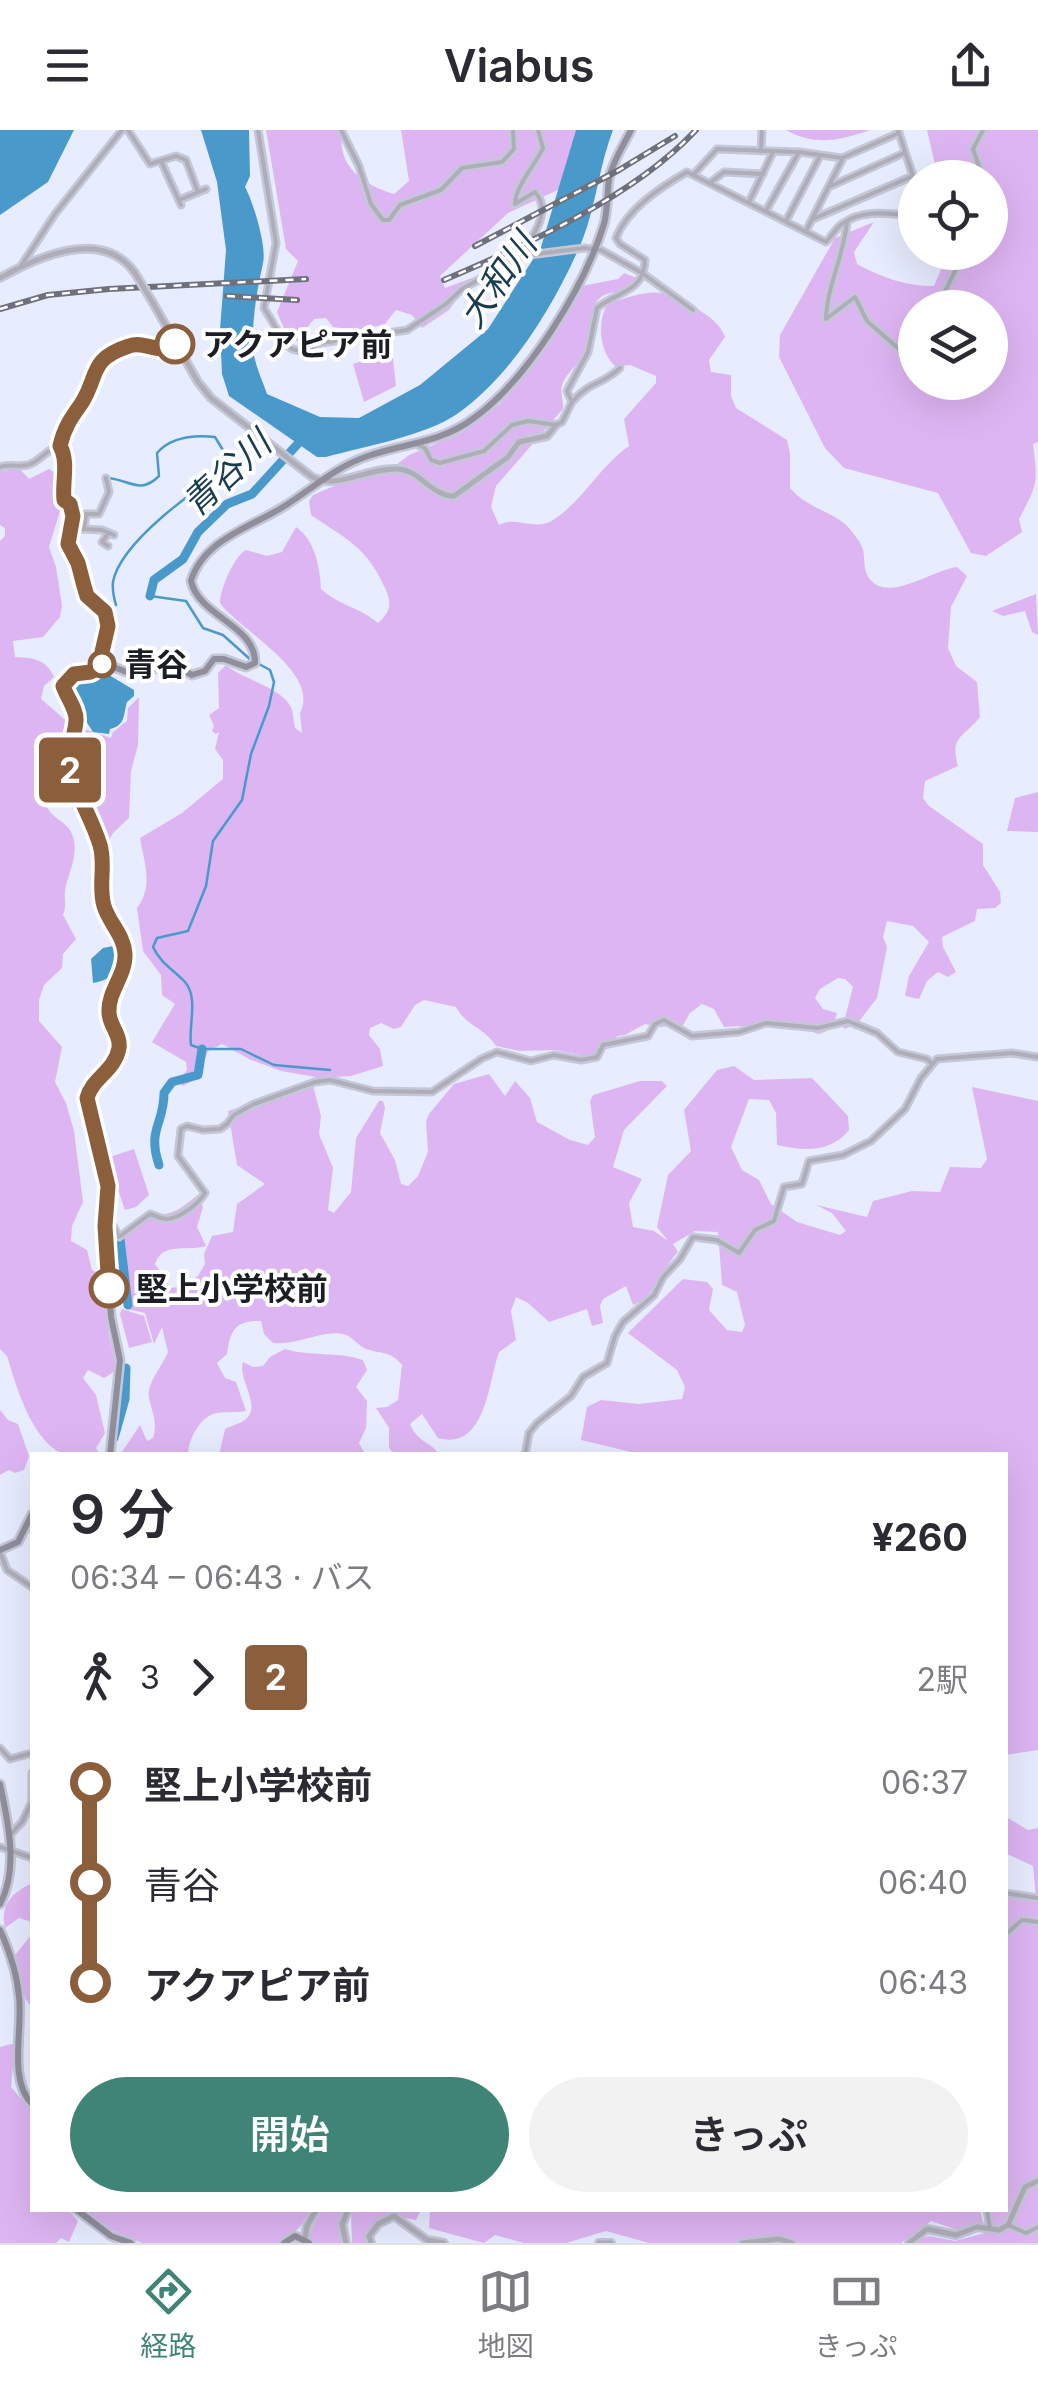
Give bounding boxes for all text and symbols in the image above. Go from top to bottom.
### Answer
icon: menu [40,38,95,93]
text: Viabus [444,38,594,93]
icon: share [943,38,998,93]
map controls [898,160,1008,400]
button: locate [898,160,1008,270]
water label: 大和川 [450,222,547,335]
button: layers [898,290,1008,400]
marker: アクアピア前 [156,325,194,363]
place label: アクアピア前 [202,325,392,364]
water label: 青谷川 [173,419,282,524]
place label: 青谷 [124,645,188,684]
marker: 青谷 [89,651,115,677]
line badge: 2 [38,738,102,802]
text: 2 [59,749,81,791]
marker: 堅上小学校前 [90,1269,128,1307]
place label: 堅上小学校前 [136,1269,328,1308]
text: 9 分 [70,1481,174,1547]
text: ¥260 [872,1514,968,1560]
text: 06:34 – 06:43 · バス [70,1558,375,1597]
icon: walk [70,1650,125,1705]
icon: forward [175,1650,230,1705]
text: 2 [265,1656,287,1698]
text: 3 [140,1658,160,1697]
text: 2駅 [916,1660,968,1699]
text: 堅上小学校前 [144,1762,372,1808]
text: 06:37 [881,1763,968,1802]
text: 青谷 [144,1862,220,1908]
text: 06:40 [878,1863,968,1902]
text: アクアピア前 [144,1962,370,2008]
text: 06:43 [878,1963,968,2002]
button: 開始 [70,2077,509,2192]
button: きっぷ [529,2077,968,2192]
tab: 経路 [141,2264,197,2364]
tab: 地図 [478,2264,534,2364]
tab: きっぷ [815,2264,897,2364]

